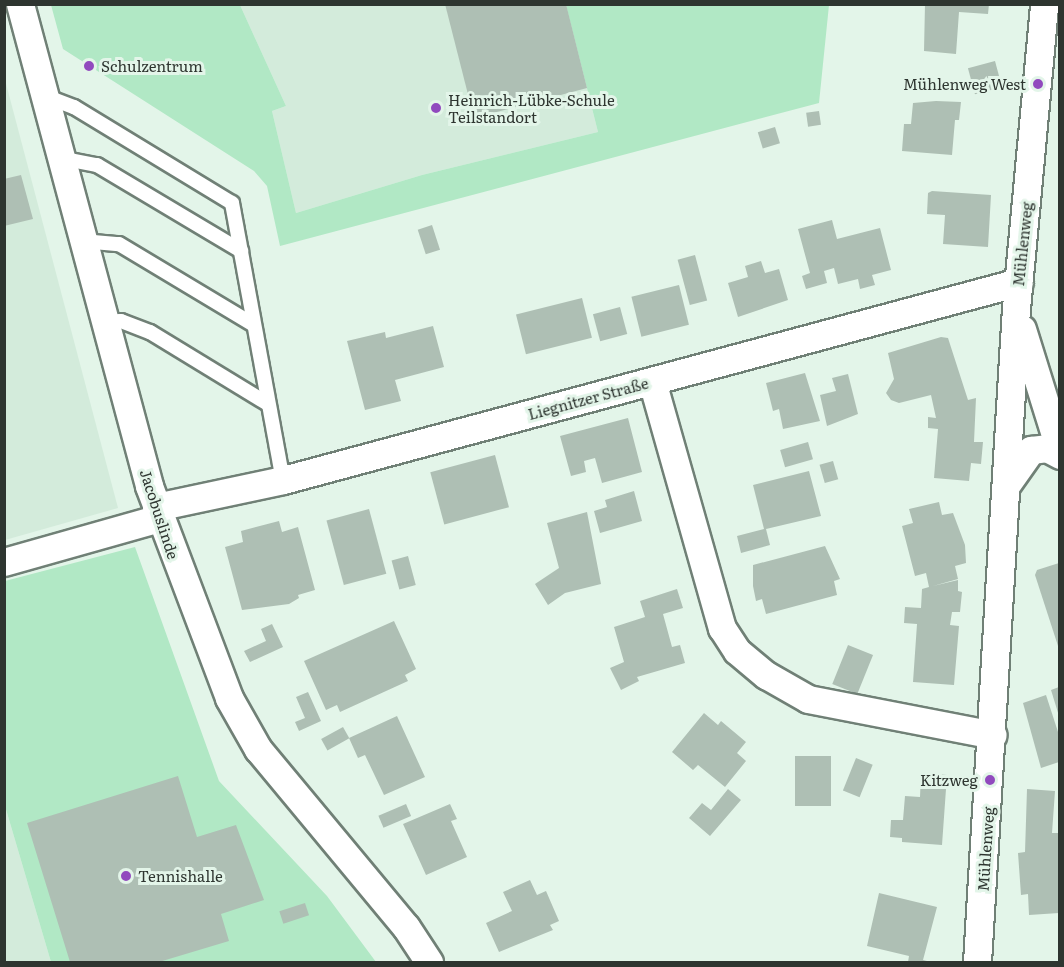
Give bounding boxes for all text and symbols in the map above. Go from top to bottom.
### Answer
place label: Schulzentrum [101,57,203,75]
marker: Schulzentrum [82,59,96,73]
place label: Mühlenweg West [903,75,1026,93]
marker: Mühlenweg West [1031,77,1045,91]
place label: Heinrich-Lübke-Schule Teilstandort [448,90,615,125]
marker: Heinrich-Lübke-Schule Teilstandort [429,101,443,115]
street label: Mühlenweg [1009,201,1035,287]
street label: Liegnitzer Straße [526,373,650,423]
street label: Jacobuslinde [137,467,183,561]
place label: Kitzweg [920,771,978,789]
marker: Kitzweg [983,773,997,787]
street label: Mühlenweg [973,806,997,892]
place label: Tennishalle [138,867,223,885]
marker: Tennishalle [119,869,133,883]

